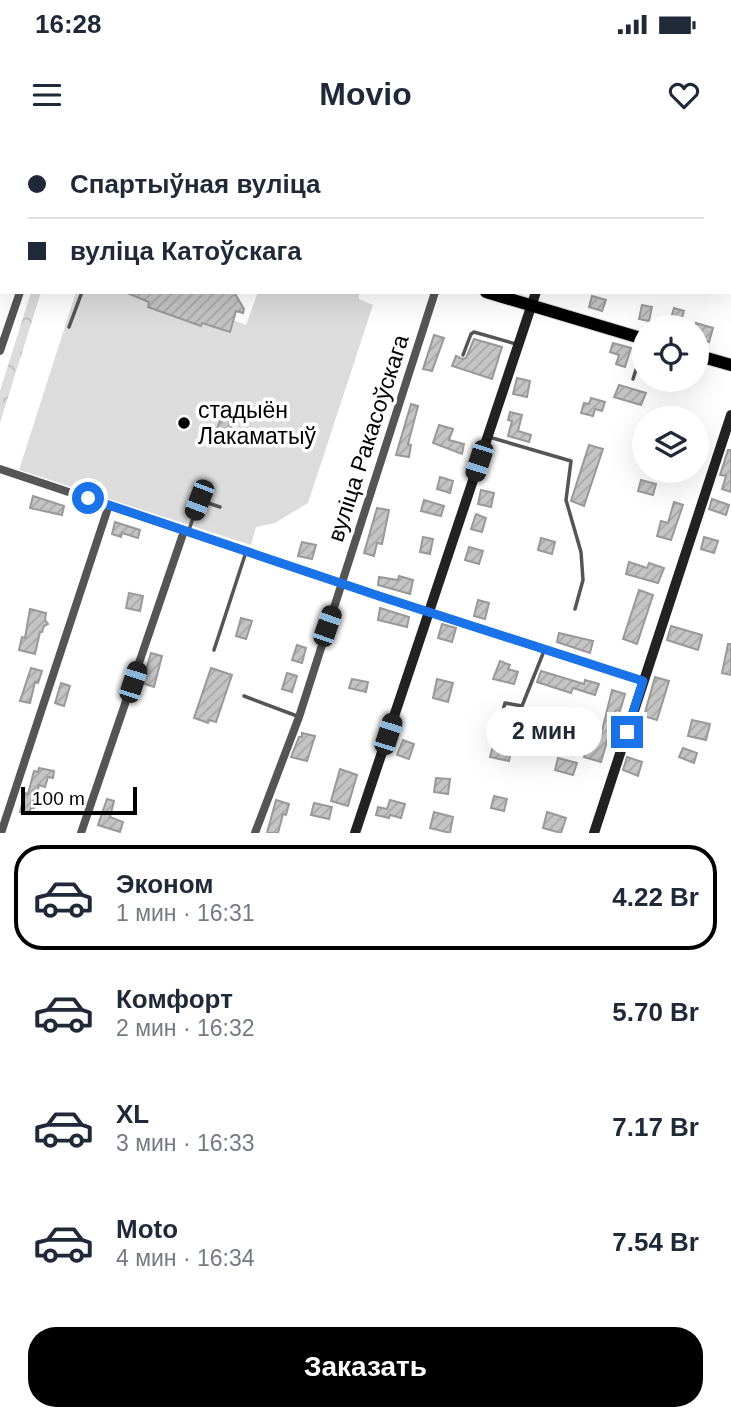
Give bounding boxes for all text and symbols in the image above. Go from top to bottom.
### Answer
text: 16:28 [35,9,102,39]
icon: menu [28,76,66,114]
text: Movio [319,76,412,112]
icon: heart [665,76,703,114]
text: Спартыўная вуліца [70,169,320,199]
text: вуліца Катоўскага [70,236,302,266]
map controls [632,315,709,483]
button: locate [632,315,709,392]
street label: вуліца Ракасоўскага [322,331,414,545]
place label: стадыён Лакаматыў [198,397,316,449]
button: layers [632,406,709,483]
marker: стадыён Лакаматыў [176,415,192,431]
car [463,438,496,484]
car [182,477,217,523]
route start [72,482,104,514]
car [311,603,344,649]
car [117,659,150,705]
callout: 2 мин [487,708,602,756]
car [372,711,405,757]
route end [611,716,643,748]
text: 2 мин [512,718,576,744]
scale bar [21,784,136,816]
text: 100 m [32,788,85,809]
icon: car [32,866,95,929]
text: Эконом [116,869,214,899]
text: 4.22 Br [612,882,699,912]
text: 1 мин · 16:31 [116,900,255,926]
icon: car [32,981,95,1044]
text: Комфорт [116,984,233,1014]
text: 5.70 Br [612,997,699,1027]
text: 2 мин · 16:32 [116,1015,255,1041]
icon: car [32,1096,95,1159]
text: XL [116,1099,149,1129]
text: 7.17 Br [612,1112,699,1142]
text: 3 мин · 16:33 [116,1130,255,1156]
icon: car [32,1211,95,1274]
text: Moto [116,1214,178,1244]
text: 7.54 Br [612,1227,699,1257]
text: 4 мин · 16:34 [116,1245,255,1271]
button: Заказать [28,1327,703,1407]

